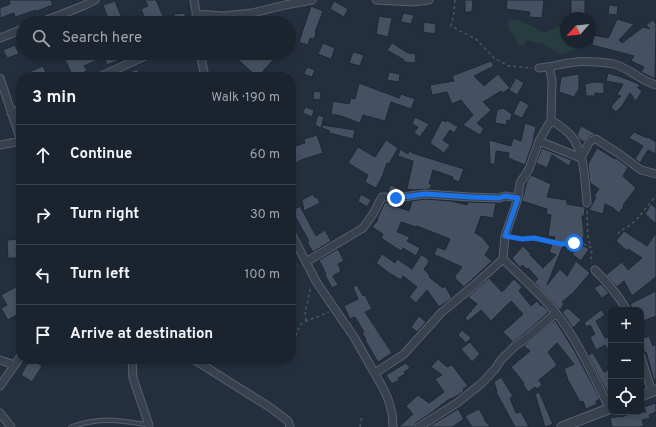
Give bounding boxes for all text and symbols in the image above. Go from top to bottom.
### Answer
north arrow [560,12,596,48]
search box [16,16,296,60]
icon: search [30,27,52,49]
text: Search here [62,29,142,48]
text: 3 min [32,87,76,109]
text: Walk · 190 m [211,90,280,106]
icon: ahead [32,144,54,166]
text: Continue [70,145,132,164]
text: 60 m [250,147,280,163]
route end [387,189,405,207]
icon: right [32,204,54,226]
text: Turn right [70,205,139,224]
text: 30 m [250,207,280,223]
route start [565,234,583,252]
icon: left [32,264,54,286]
text: Turn left [70,265,130,284]
text: 100 m [244,267,280,283]
map controls [608,307,644,415]
button: + [608,307,644,343]
icon: arrive [32,324,54,346]
text: Arrive at destination [70,325,213,344]
button: − [608,343,644,379]
button: locate [608,379,644,415]

